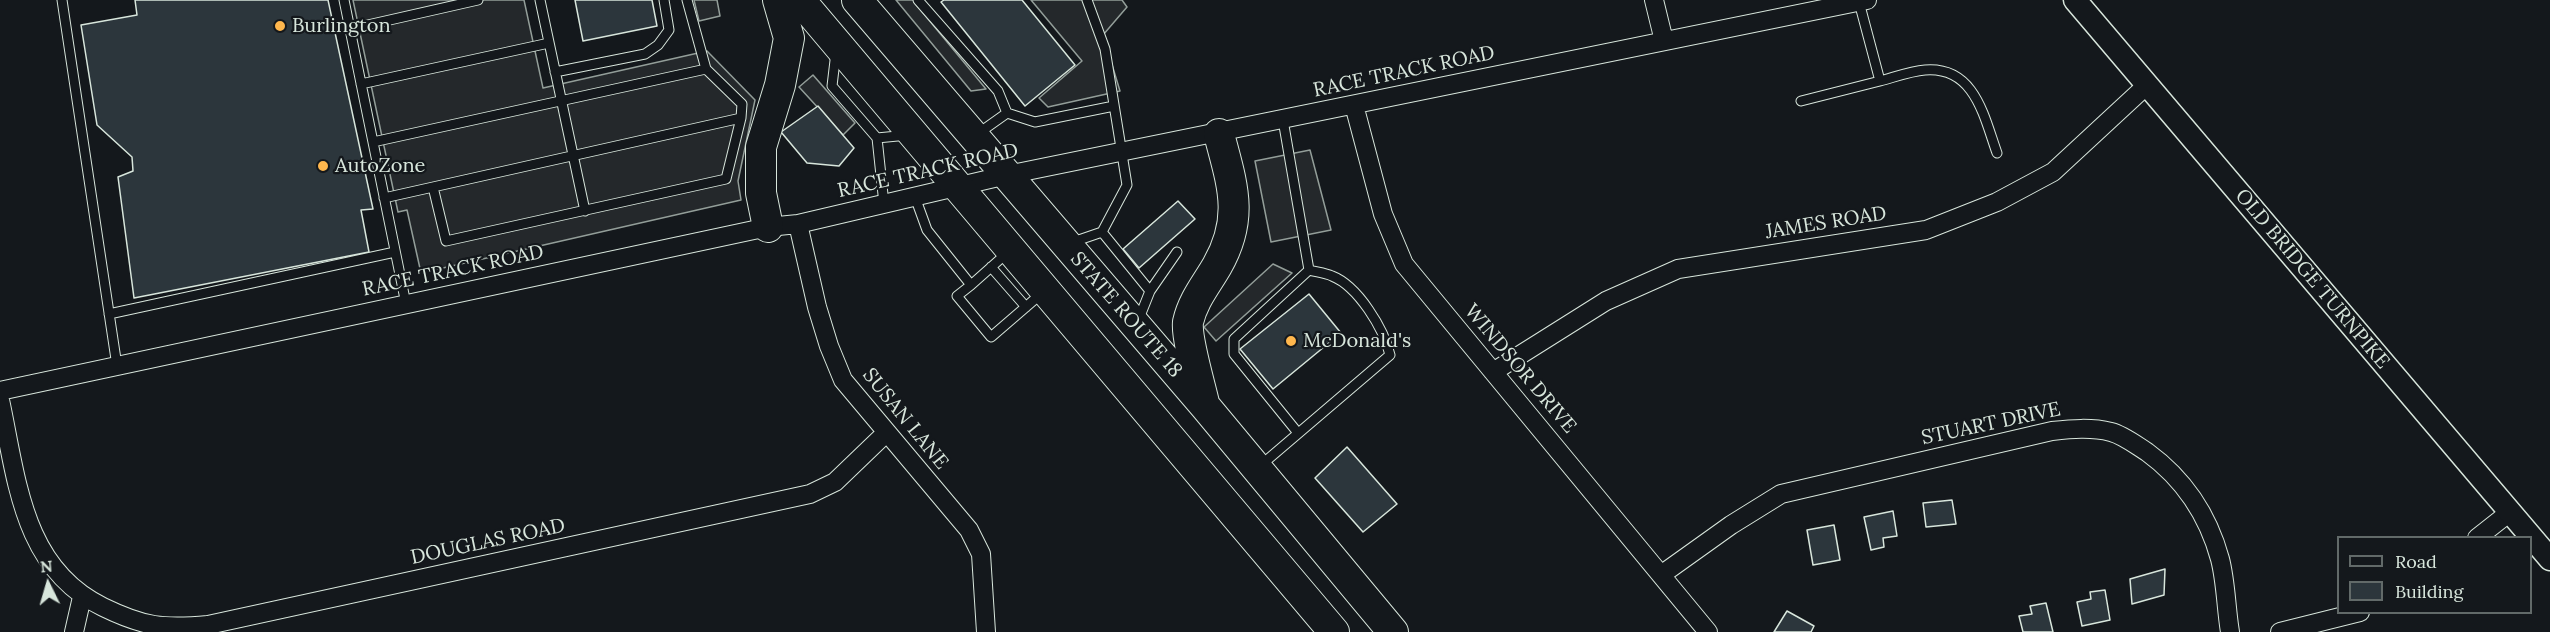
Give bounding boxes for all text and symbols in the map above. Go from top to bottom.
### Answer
place label: Burlington [292,14,391,38]
marker: Burlington [273,19,287,33]
street label: RACE TRACK ROAD [1311,41,1497,103]
street label: RACE TRACK ROAD [835,139,1021,203]
place label: AutoZone [335,154,425,178]
marker: AutoZone [316,159,330,173]
street label: OLD BRIDGE TURNPIKE [2230,184,2394,374]
street label: JAMES ROAD [1764,202,1888,244]
street label: RACE TRACK ROAD [360,240,546,302]
street label: STATE ROUTE 18 [1065,247,1187,383]
street label: WINDSOR DRIVE [1459,300,1581,438]
place label: McDonald's [1303,329,1411,353]
marker: McDonald's [1284,334,1298,348]
street label: SUSAN LANE [857,364,953,474]
street label: STUART DRIVE [1919,398,2063,450]
street label: DOUGLAS ROAD [409,514,567,570]
legend [2337,536,2532,614]
text: Road [2395,550,2437,573]
north arrow [18,554,78,614]
text: N [39,556,53,577]
text: Building [2395,580,2463,603]

